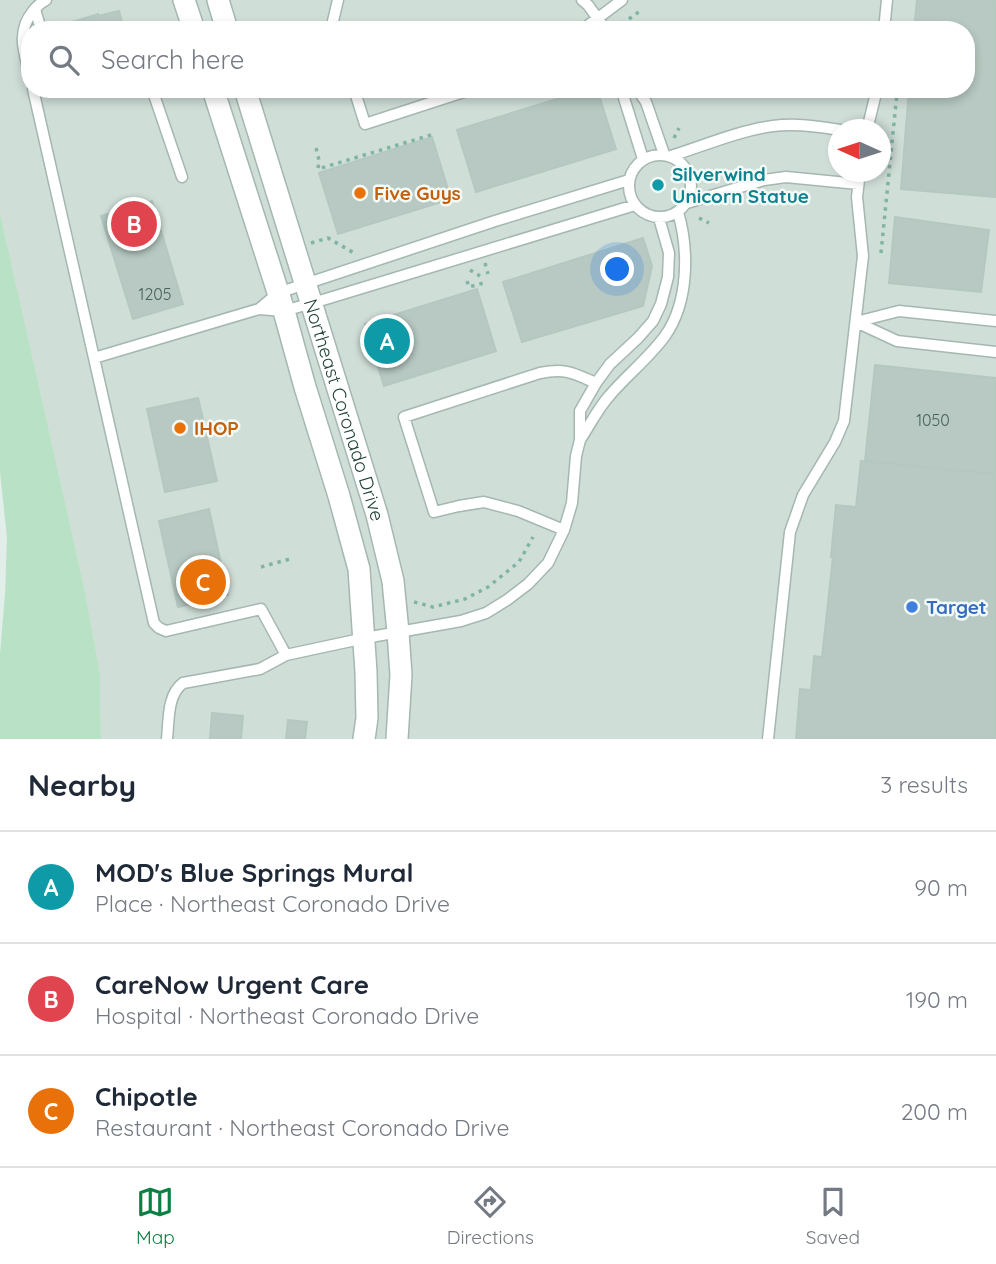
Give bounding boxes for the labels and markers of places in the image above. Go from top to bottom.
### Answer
place label: Silverwind Unicorn Statue [672,162,809,208]
marker: Silverwind Unicorn Statue [650,177,666,193]
place label: Five Guys [374,181,461,205]
marker: Five Guys [352,185,368,201]
pin: B [111,198,157,250]
pin: A [364,315,410,367]
place label: IHOP [194,416,239,440]
marker: IHOP [172,420,188,436]
pin: C [180,556,226,608]
place label: Target [926,595,987,619]
marker: Target [904,599,920,615]

